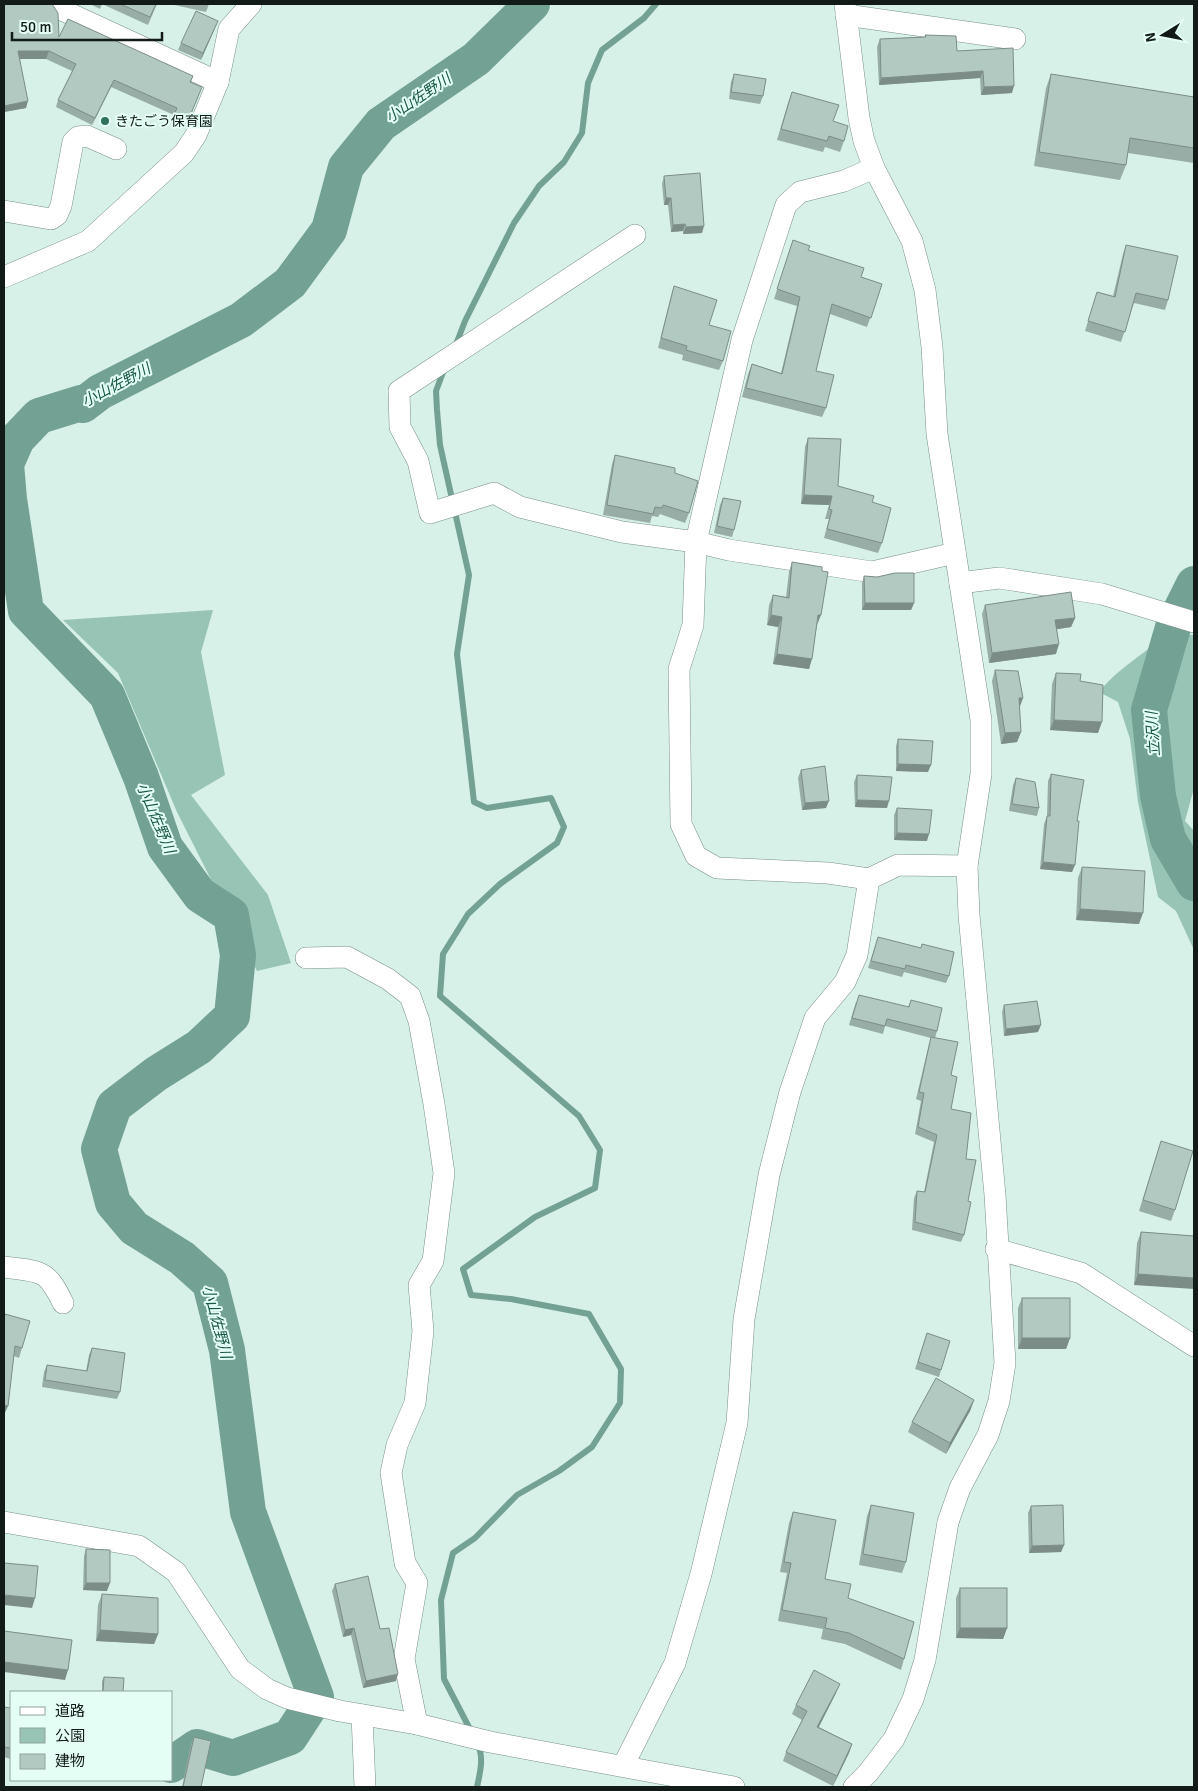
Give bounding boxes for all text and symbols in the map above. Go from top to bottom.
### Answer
scale bar [12,10,162,42]
north arrow [1138,10,1188,60]
text: 50 m [20,18,51,36]
text: N [1141,31,1160,43]
water label: 小山佐野川 [382,68,456,126]
place label: きたごう保育園 [115,113,213,130]
marker: きたごう保育園 [99,115,111,127]
water label: 小山佐野川 [79,359,155,411]
water label: 立沢川 [1142,709,1164,757]
water label: 小山佐野川 [133,780,180,858]
water label: 小山佐野川 [199,1283,236,1362]
legend [10,1691,172,1781]
text: 道路 [55,1702,85,1720]
text: 公園 [55,1727,85,1745]
text: 建物 [55,1752,85,1770]

